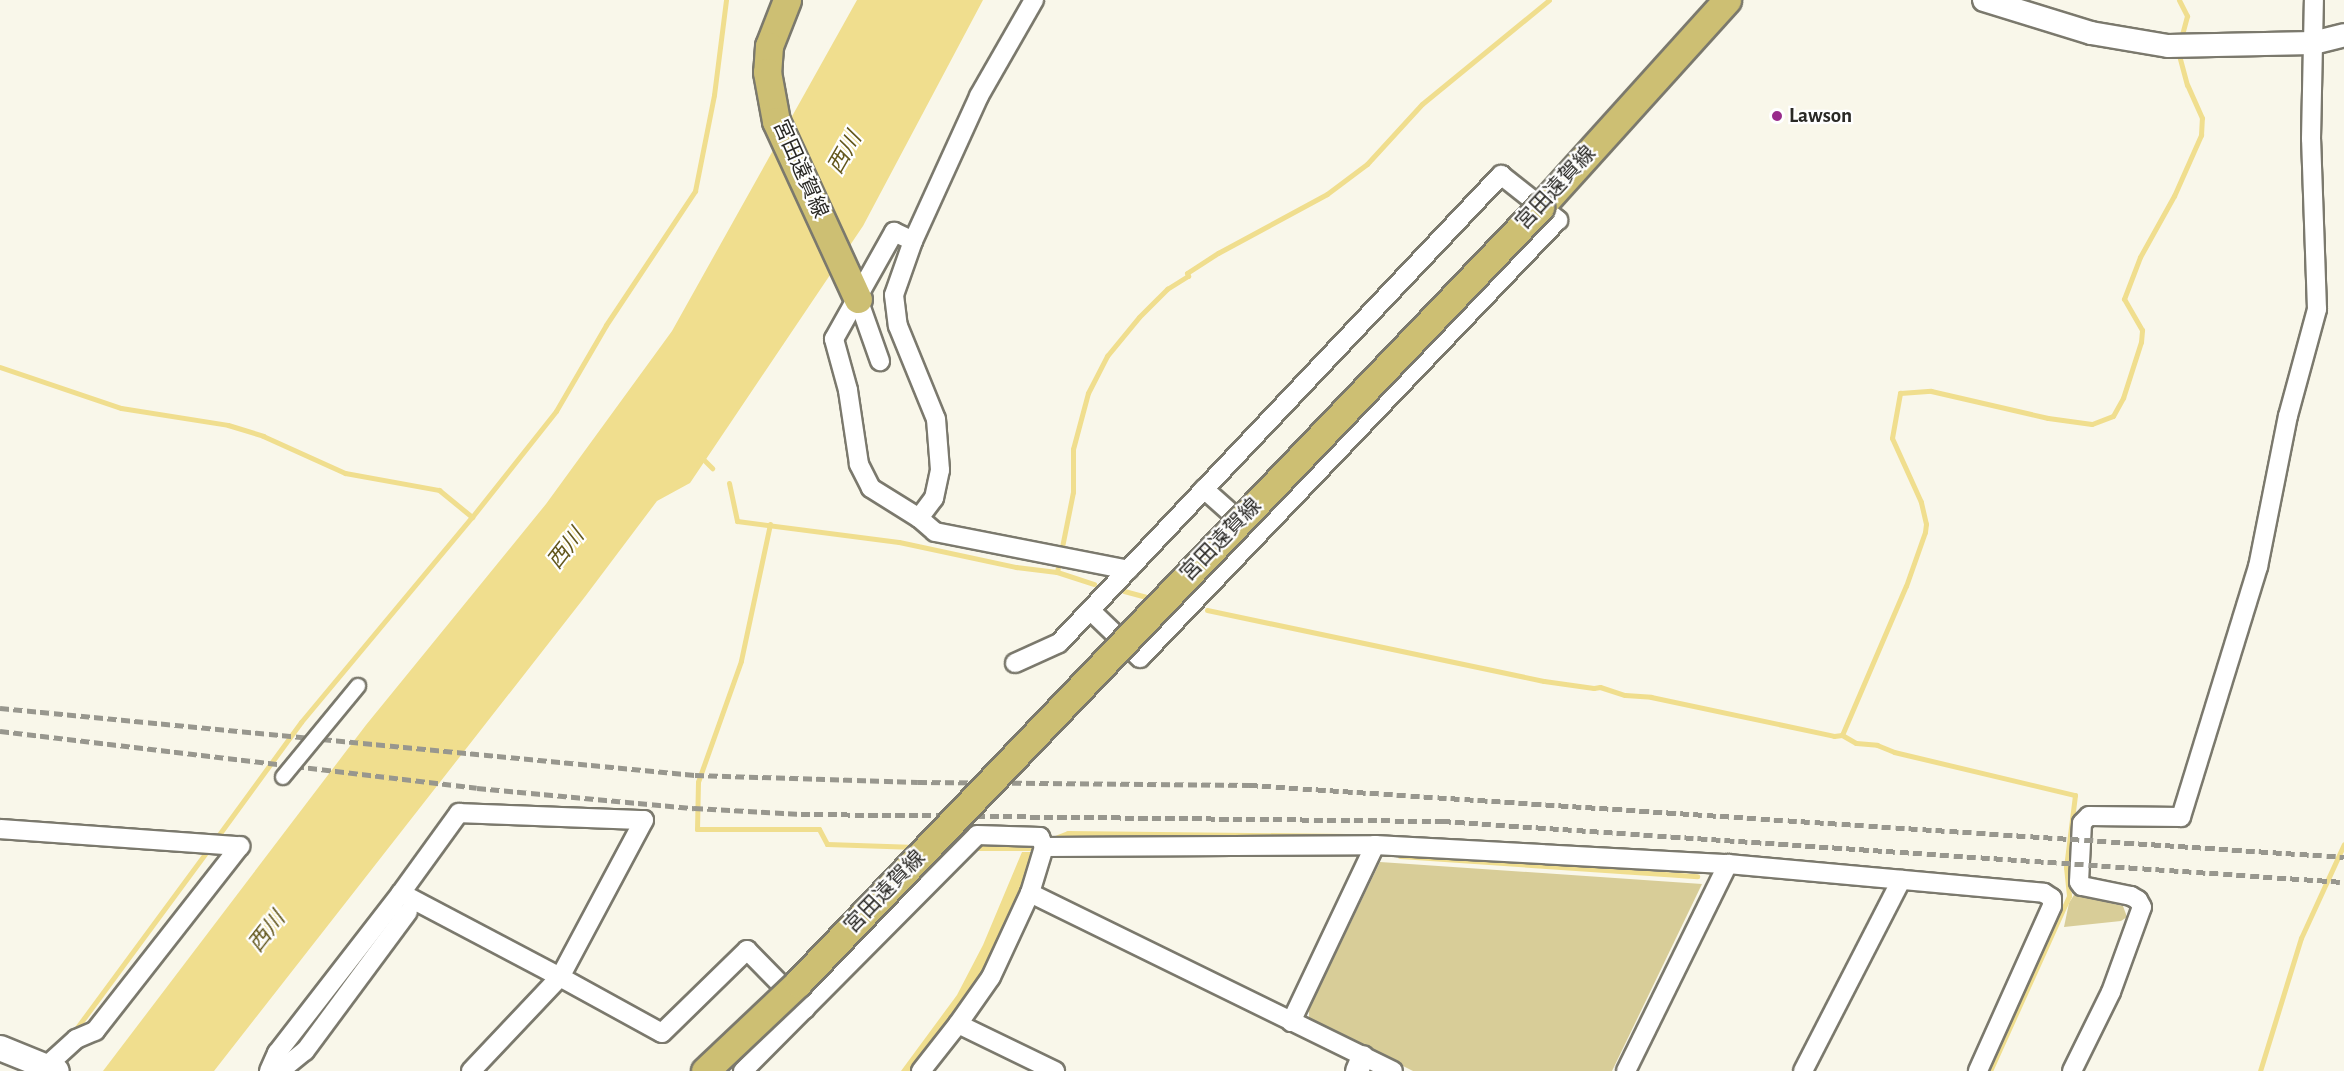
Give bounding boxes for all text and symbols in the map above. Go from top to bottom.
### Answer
place label: Lawson [1789,103,1852,129]
marker: Lawson [1770,109,1784,123]
street label: 宮田遠賀線 [767,116,833,222]
water label: 西川 [823,127,867,179]
street label: 宮田遠賀線 [1511,141,1601,235]
street label: 宮田遠賀線 [1175,493,1267,587]
water label: 西川 [542,524,590,574]
street label: 宮田遠賀線 [839,845,931,939]
water label: 西川 [243,907,291,957]

